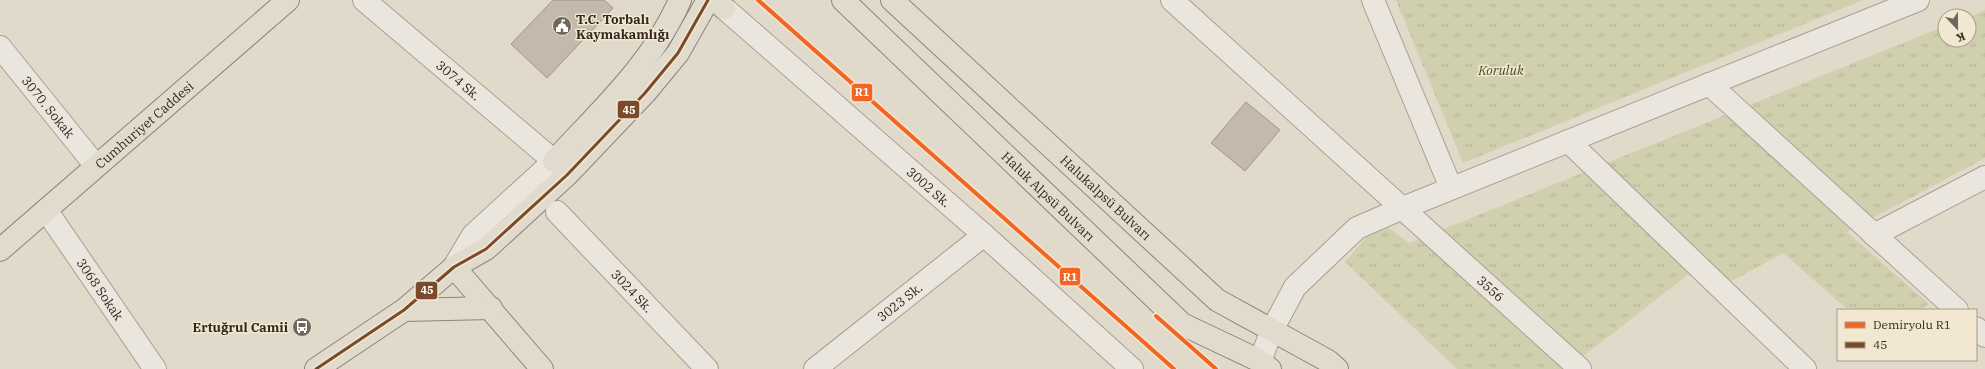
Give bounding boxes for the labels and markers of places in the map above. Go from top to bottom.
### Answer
place label: T.C. Torbalı Kaymakamlığı [576,11,670,43]
public building icon: T.C. Torbalı Kaymakamlığı [551,15,573,37]
bus stop icon: Ertuğrul Camii [291,316,313,338]
place label: Ertuğrul Camii [193,319,289,336]

